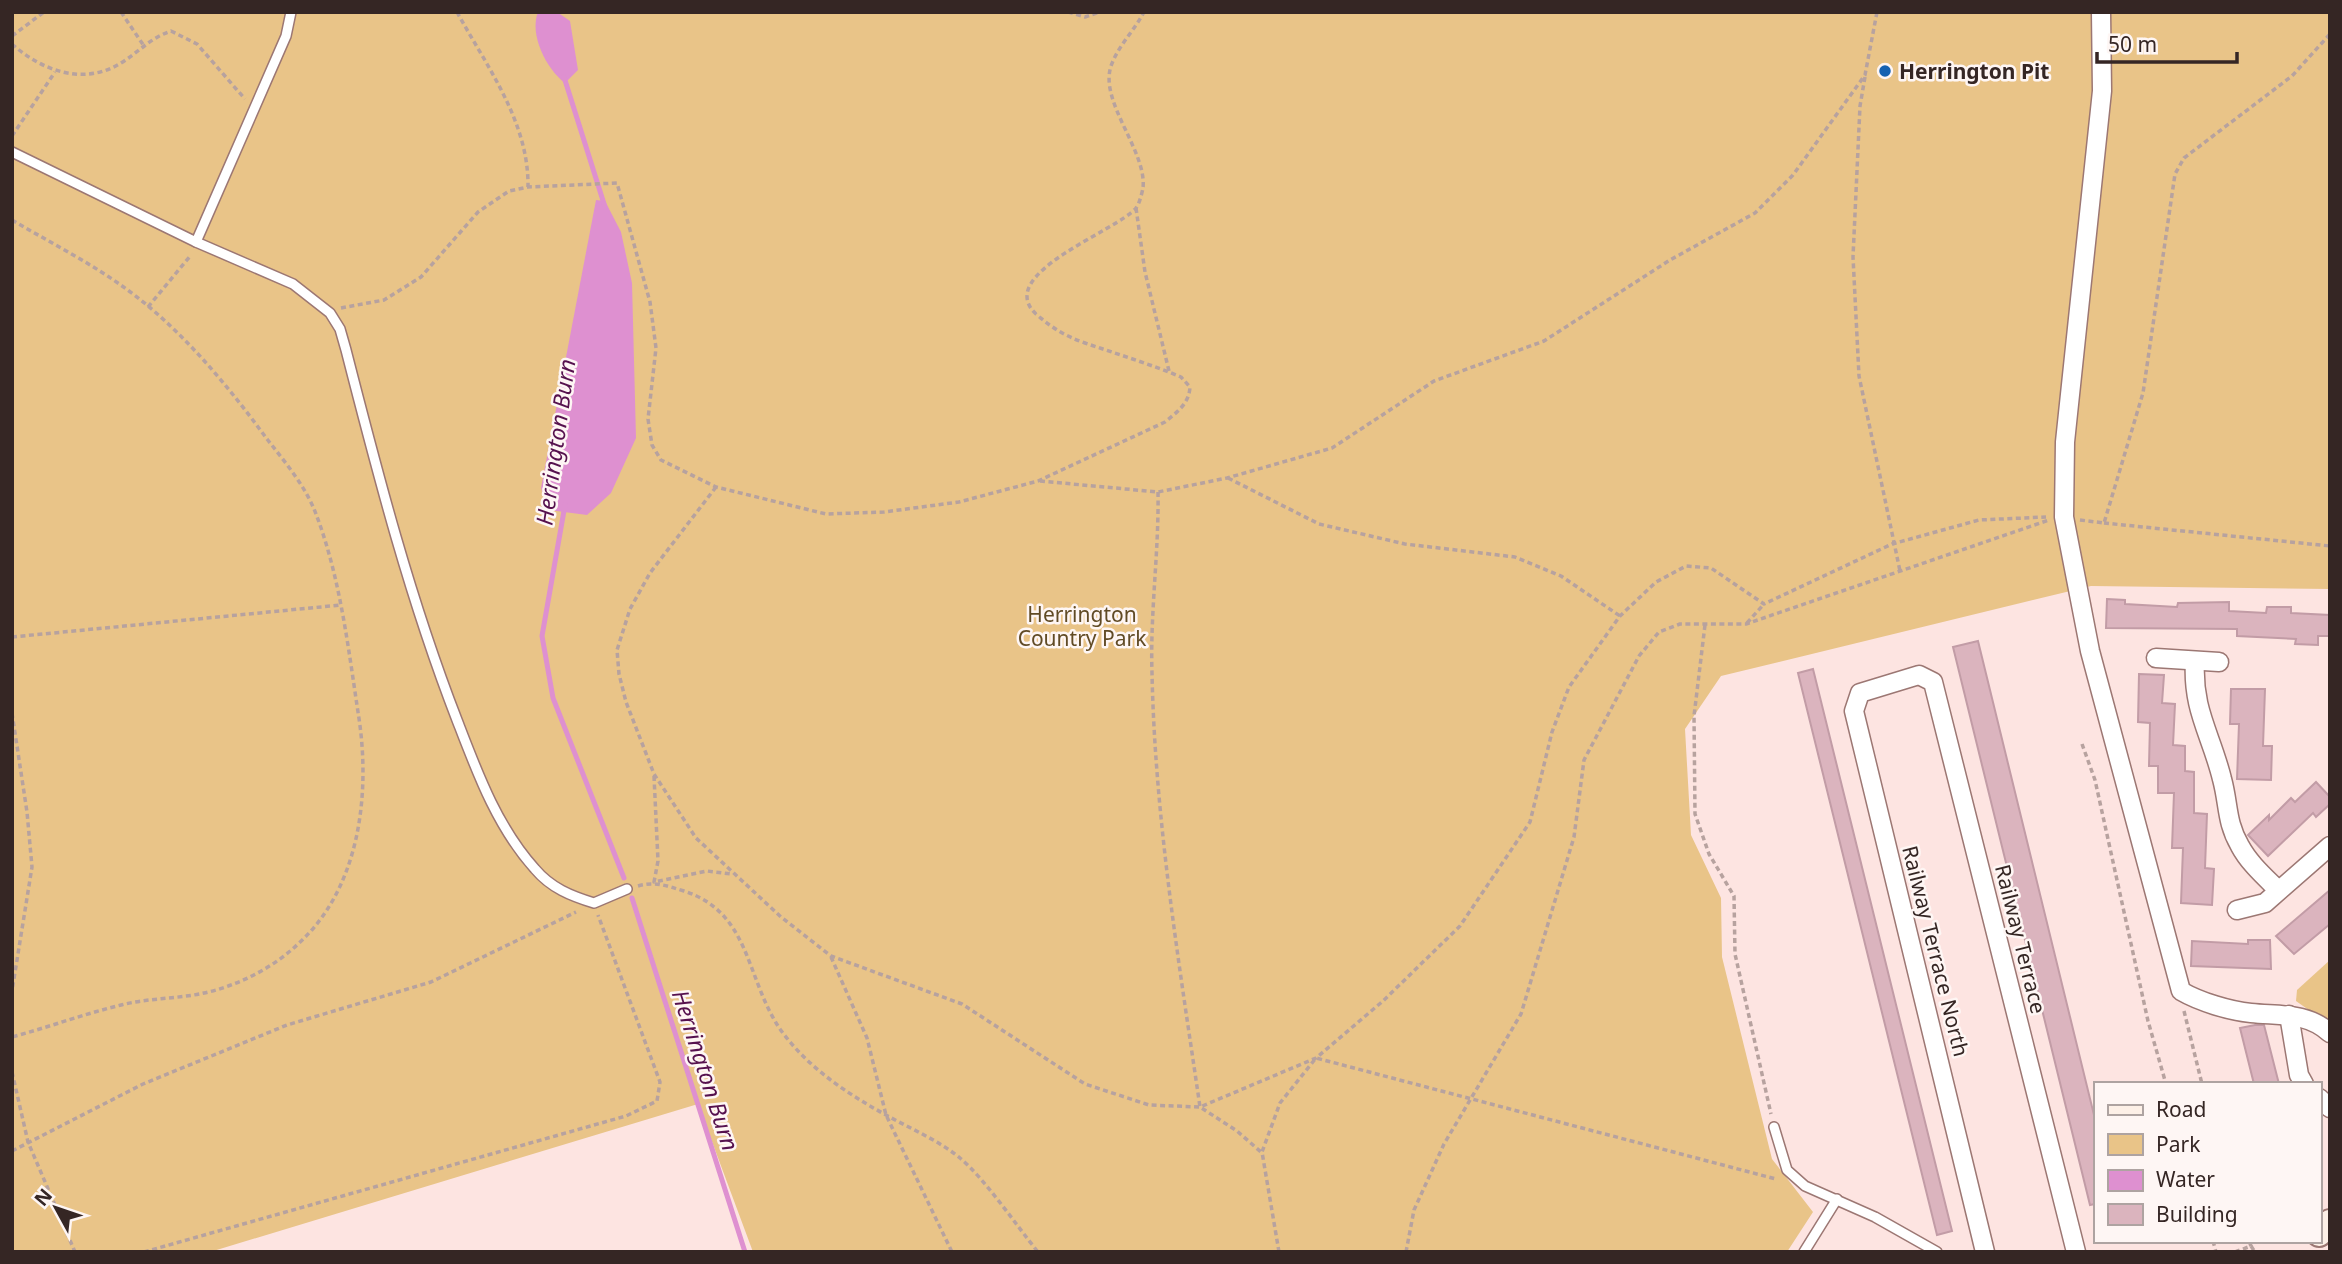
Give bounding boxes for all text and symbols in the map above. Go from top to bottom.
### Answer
scale bar [2097,21,2237,65]
text: 50 m [2108,30,2157,58]
place label: Herrington Pit [1899,57,2049,85]
marker: Herrington Pit [1877,63,1893,79]
water label: Herrington Burn [528,357,582,527]
park label: Herrington Country Park [1018,600,1147,652]
street label: Railway Terrace North [1896,843,1976,1059]
street label: Railway Terrace [1989,861,2053,1017]
water label: Herrington Burn [665,985,747,1155]
legend [2094,1082,2321,1243]
text: Road [2156,1095,2206,1123]
text: Park [2156,1130,2201,1158]
text: Water [2156,1165,2215,1193]
north arrow [21,1173,91,1243]
text: N [28,1183,58,1211]
text: Building [2156,1200,2238,1228]

